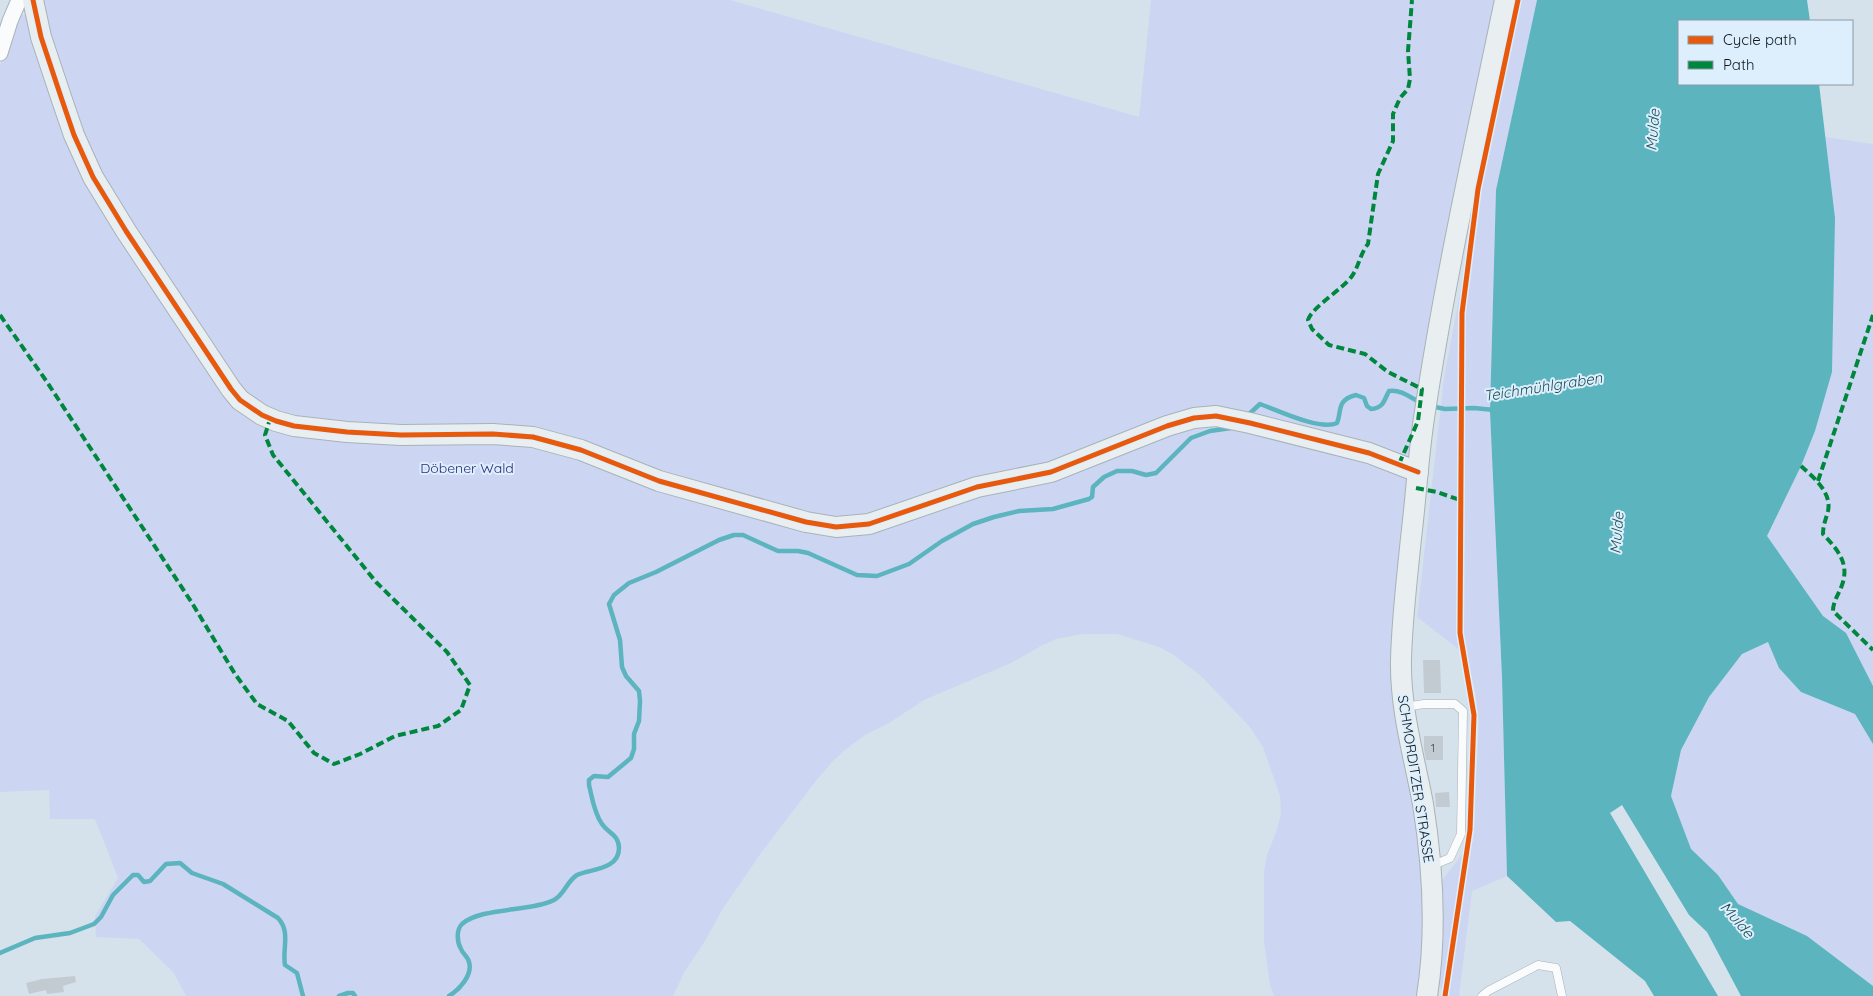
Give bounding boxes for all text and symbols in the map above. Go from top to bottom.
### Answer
legend [1678,20,1853,85]
text: Cycle path [1723,30,1797,49]
text: Path [1723,55,1755,74]
water label: Mulde [1641,108,1664,152]
water label: Teichmühlgraben [1482,368,1604,405]
park label: Döbener Wald [420,459,514,477]
water label: Mulde [1605,511,1628,555]
street label: SCHMORDITZER STRASSE [1394,694,1438,864]
house number: 1 [1431,741,1435,755]
water label: Mulde [1716,898,1759,942]

